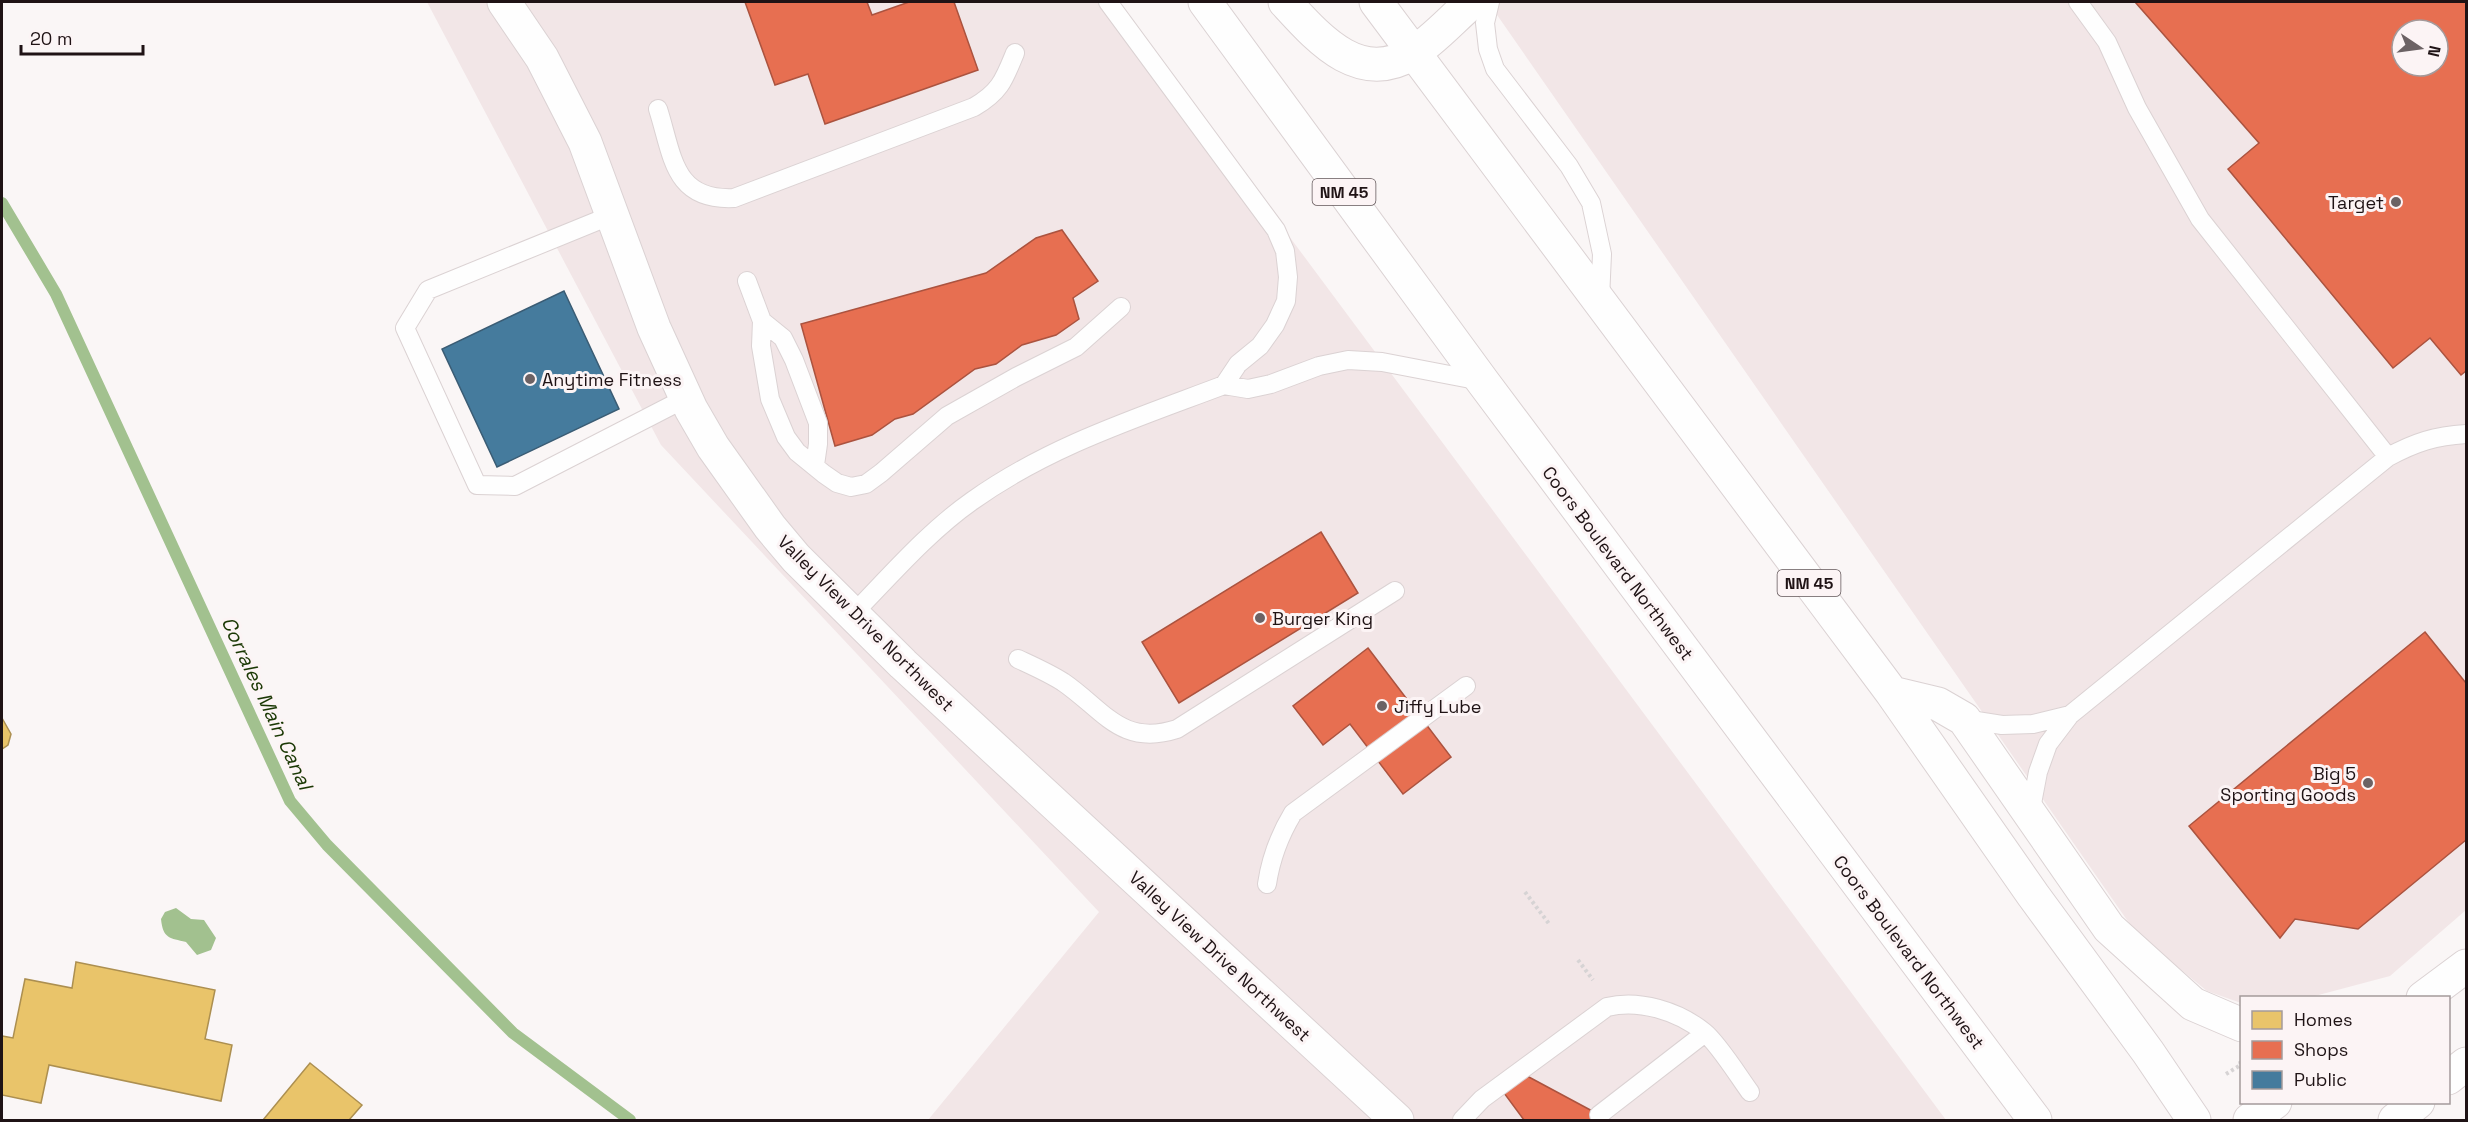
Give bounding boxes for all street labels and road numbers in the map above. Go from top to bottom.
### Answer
road number: NM 45 [1312,179,1376,205]
street label: Coors Boulevard Northwest [1537,461,1699,665]
street label: Valley View Drive Northwest [773,530,959,716]
road number: NM 45 [1778,570,1840,596]
street label: Coors Boulevard Northwest [1828,850,1990,1054]
street label: Valley View Drive Northwest [1124,866,1316,1046]

